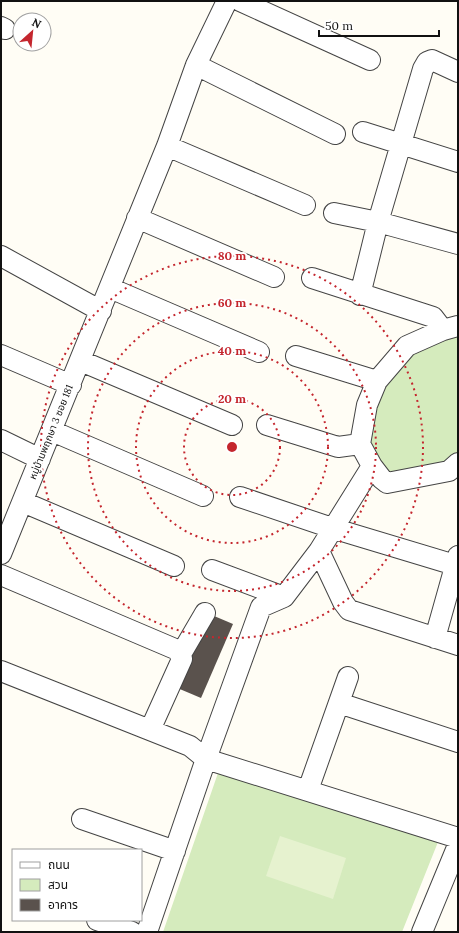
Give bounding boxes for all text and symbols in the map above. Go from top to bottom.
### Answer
north arrow [12,12,52,52]
scale bar [319,12,439,38]
text: N [30,15,44,31]
text: 50 m [325,18,353,33]
text: 80 m [218,248,246,263]
text: 60 m [218,295,246,310]
text: 40 m [218,343,246,358]
street label: หมู่บ้านพฤกษา 3 ซอย 181 [26,382,76,481]
text: 20 m [218,391,246,406]
centre of rings [225,440,239,454]
legend [12,849,142,921]
text: ถนน [48,857,70,872]
text: สวน [48,877,68,892]
text: อาคาร [48,897,78,912]

